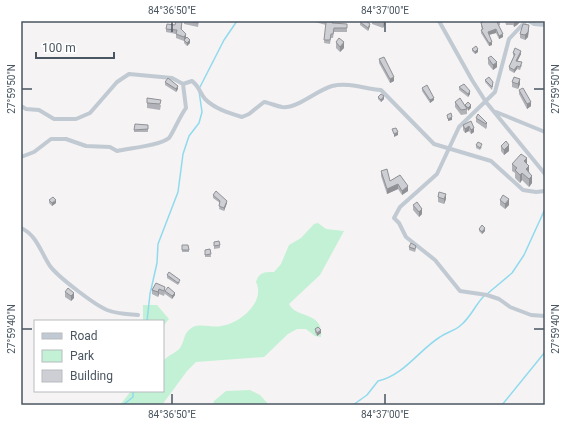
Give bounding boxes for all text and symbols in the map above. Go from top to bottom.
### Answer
text: 84°36'50"E [148,5,196,16]
text: 84°37'00"E [361,5,409,16]
scale bar [36,34,114,60]
text: 100 m [42,41,76,55]
text: 27°59'50"N [6,64,17,114]
text: 27°59'50"N [550,64,561,114]
text: 27°59'40"N [6,304,17,354]
text: 27°59'40"N [550,304,561,354]
legend [34,320,164,392]
text: Road [70,329,98,343]
text: Park [70,349,95,363]
text: Building [70,369,113,383]
text: 84°36'50"E [148,409,196,420]
text: 84°37'00"E [361,409,409,420]

